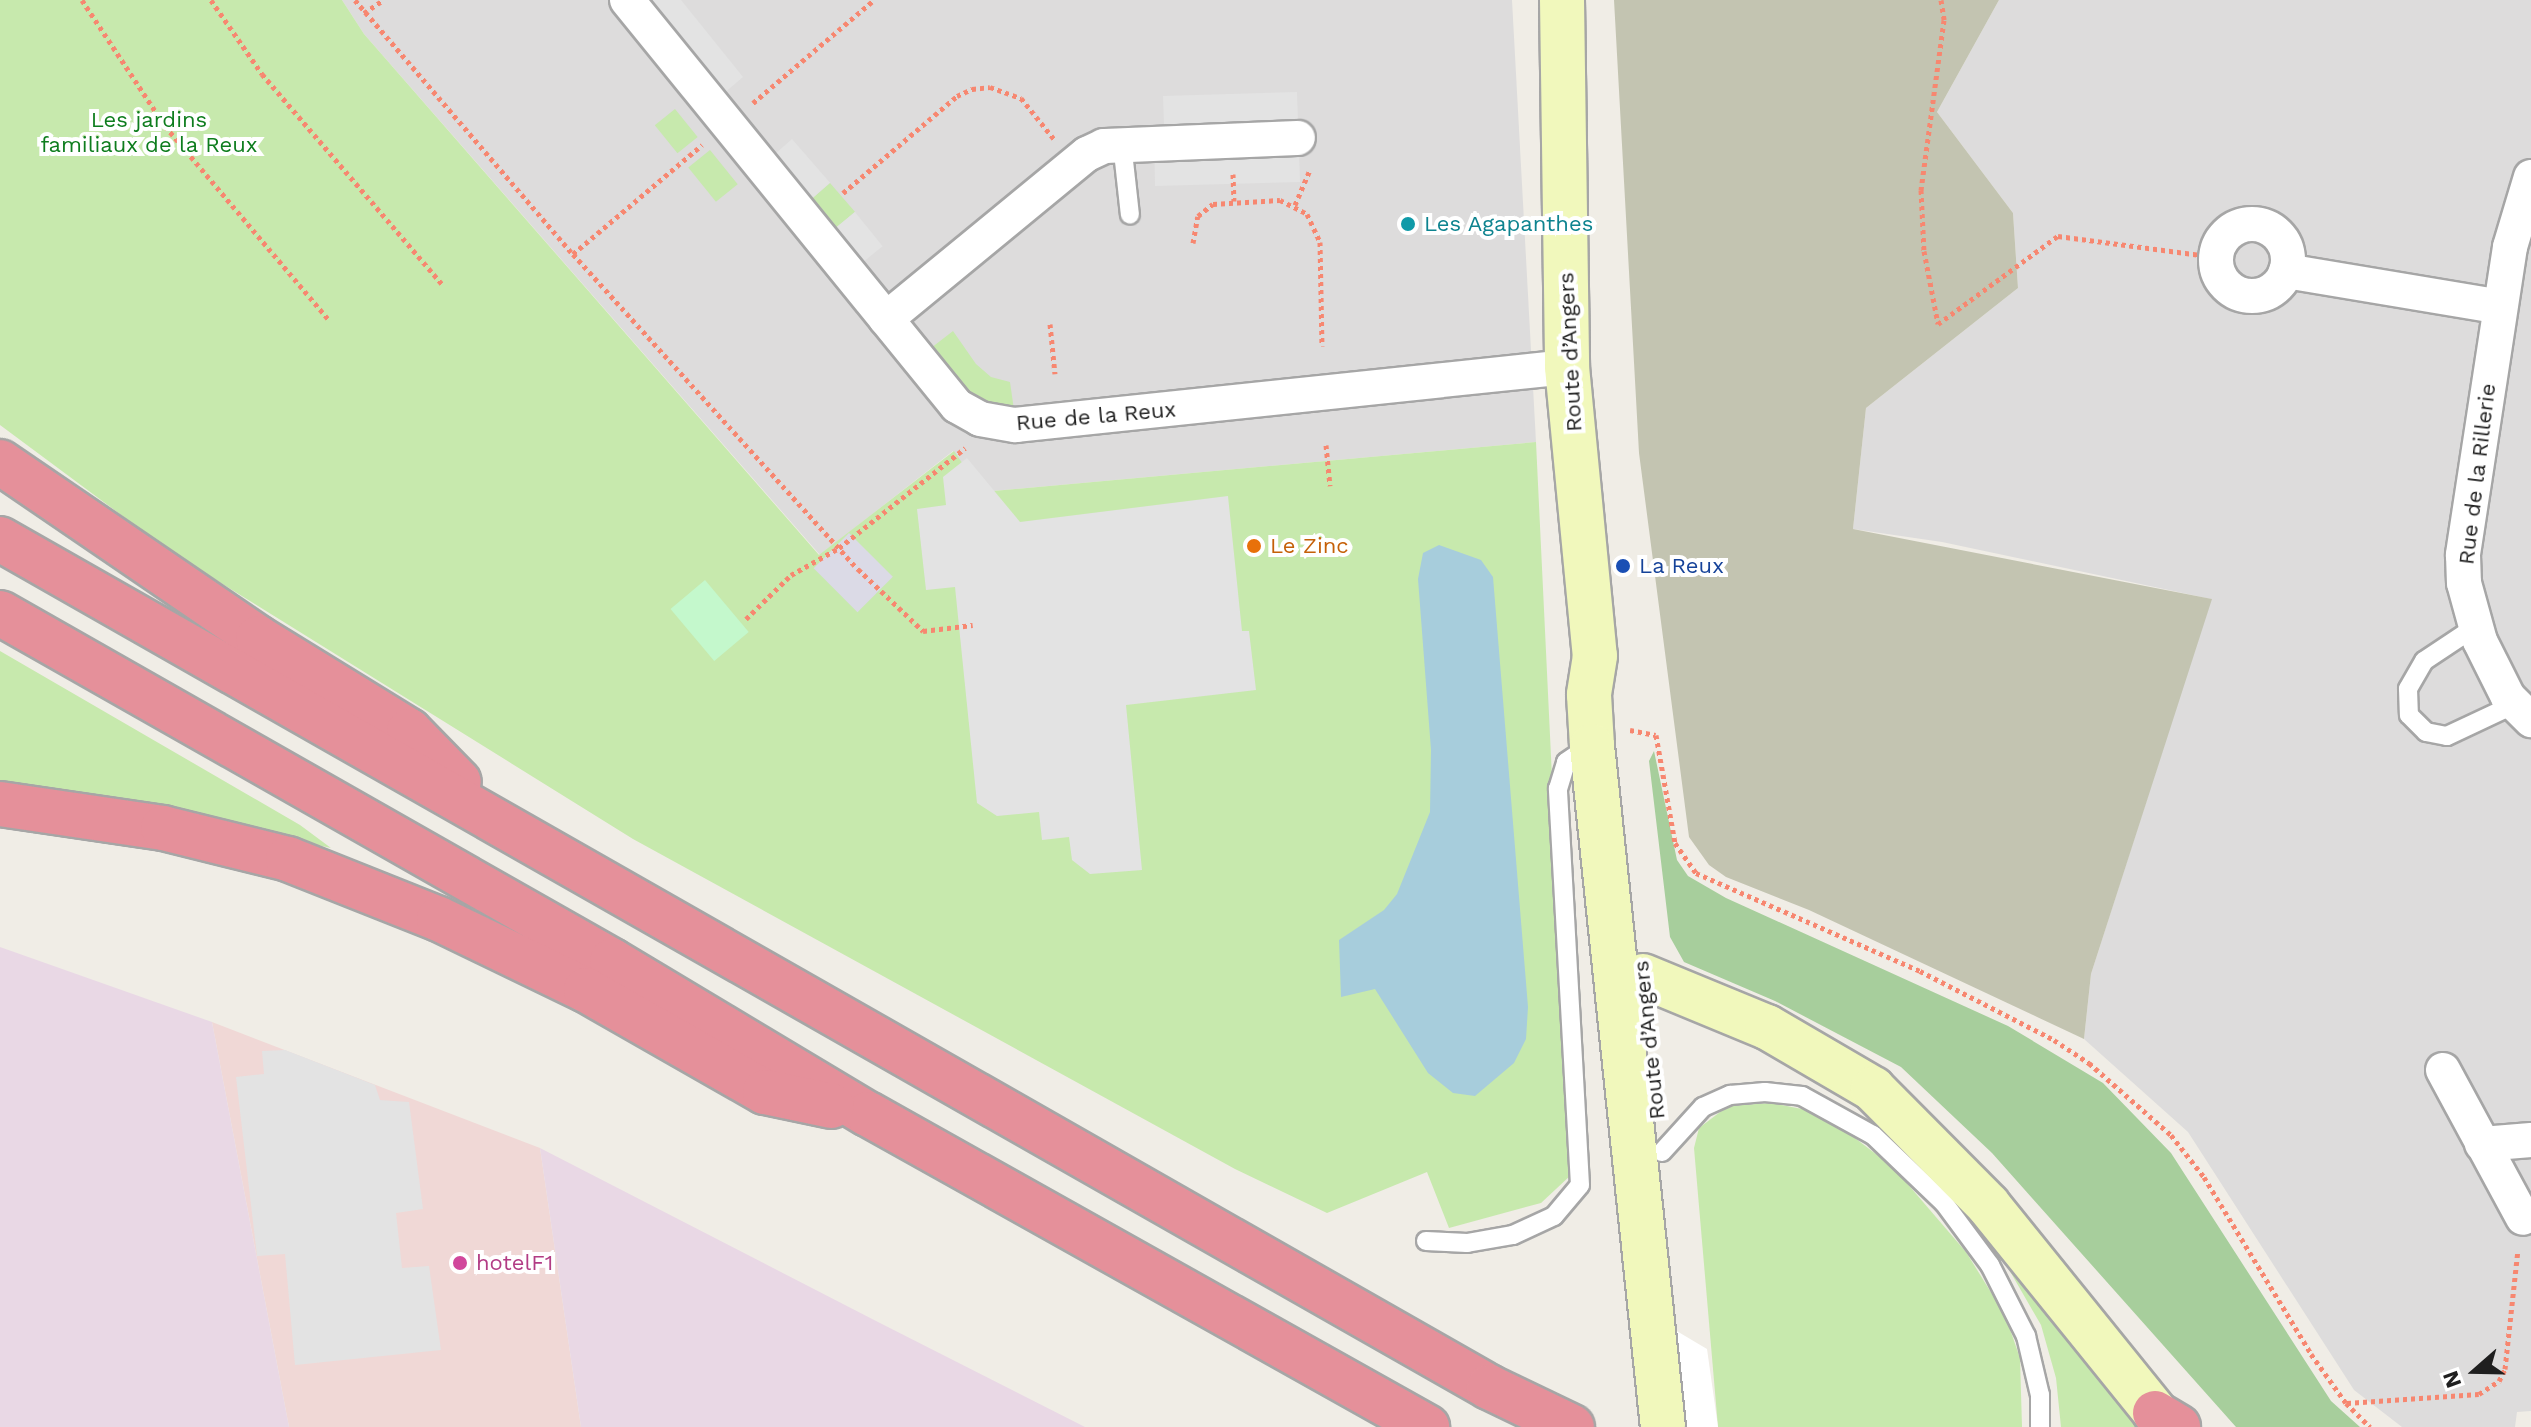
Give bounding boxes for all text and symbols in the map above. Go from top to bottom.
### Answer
park label: Les jardins familiaux de la Reux [40,106,258,158]
place label: Les Agapanthes [1424,211,1594,237]
marker: Les Agapanthes [1399,215,1417,233]
street label: Route d’Angers [1553,272,1587,432]
street label: Rue de la Rillerie [2453,382,2501,566]
street label: Rue de la Reux [1015,396,1177,436]
place label: Le Zinc [1270,533,1349,559]
marker: Le Zinc [1245,537,1263,555]
place label: La Reux [1639,553,1724,579]
marker: La Reux [1614,557,1632,575]
street label: Route d’Angers [1628,959,1670,1121]
place label: hotelF1 [476,1250,553,1276]
marker: hotelF1 [451,1254,469,1272]
north arrow [2435,1331,2515,1411]
text: N [2437,1367,2467,1391]

